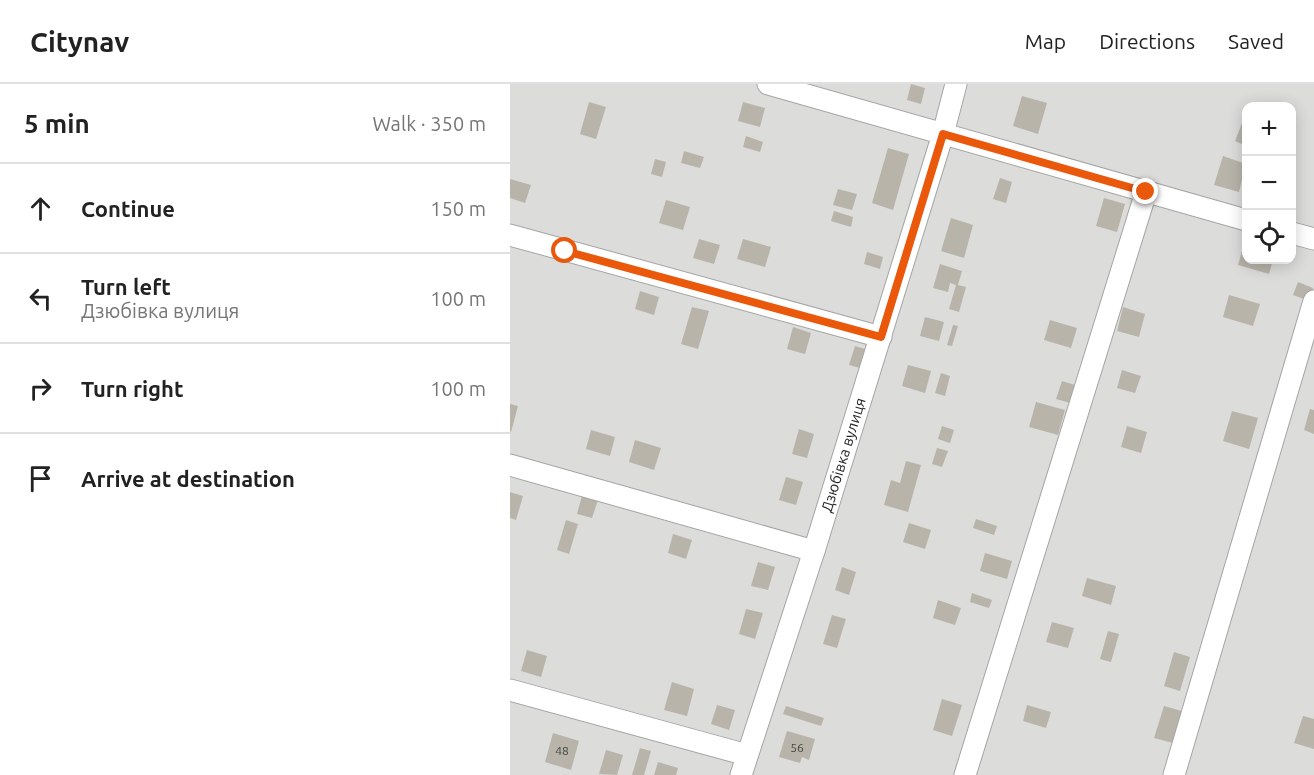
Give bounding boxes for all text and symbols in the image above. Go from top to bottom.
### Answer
text: Citynav [30,26,129,57]
text: Map [1025,29,1066,53]
text: Directions [1099,29,1195,53]
text: Saved [1228,29,1284,53]
map controls [1242,102,1296,264]
button: + [1242,102,1296,156]
text: 5 min [24,109,90,138]
text: Walk · 350 m [373,112,486,135]
button: − [1242,156,1296,210]
route end [1132,178,1158,204]
icon: ahead [24,192,57,225]
text: Continue [81,196,175,221]
text: 150 m [430,197,486,220]
button: locate [1242,210,1296,264]
route start [551,237,577,263]
text: Turn left [81,274,171,299]
icon: left [24,282,57,315]
text: 100 m [430,287,486,310]
text: Дзюбівка вулиця [81,299,239,322]
icon: right [24,372,57,405]
text: Turn right [81,376,183,401]
text: 100 m [430,377,486,400]
street label: Дзюбівка вулиця [818,396,869,514]
icon: arrive [24,462,57,495]
text: Arrive at destination [81,466,295,491]
house number: 56 [790,741,804,754]
house number: 48 [555,744,569,757]

